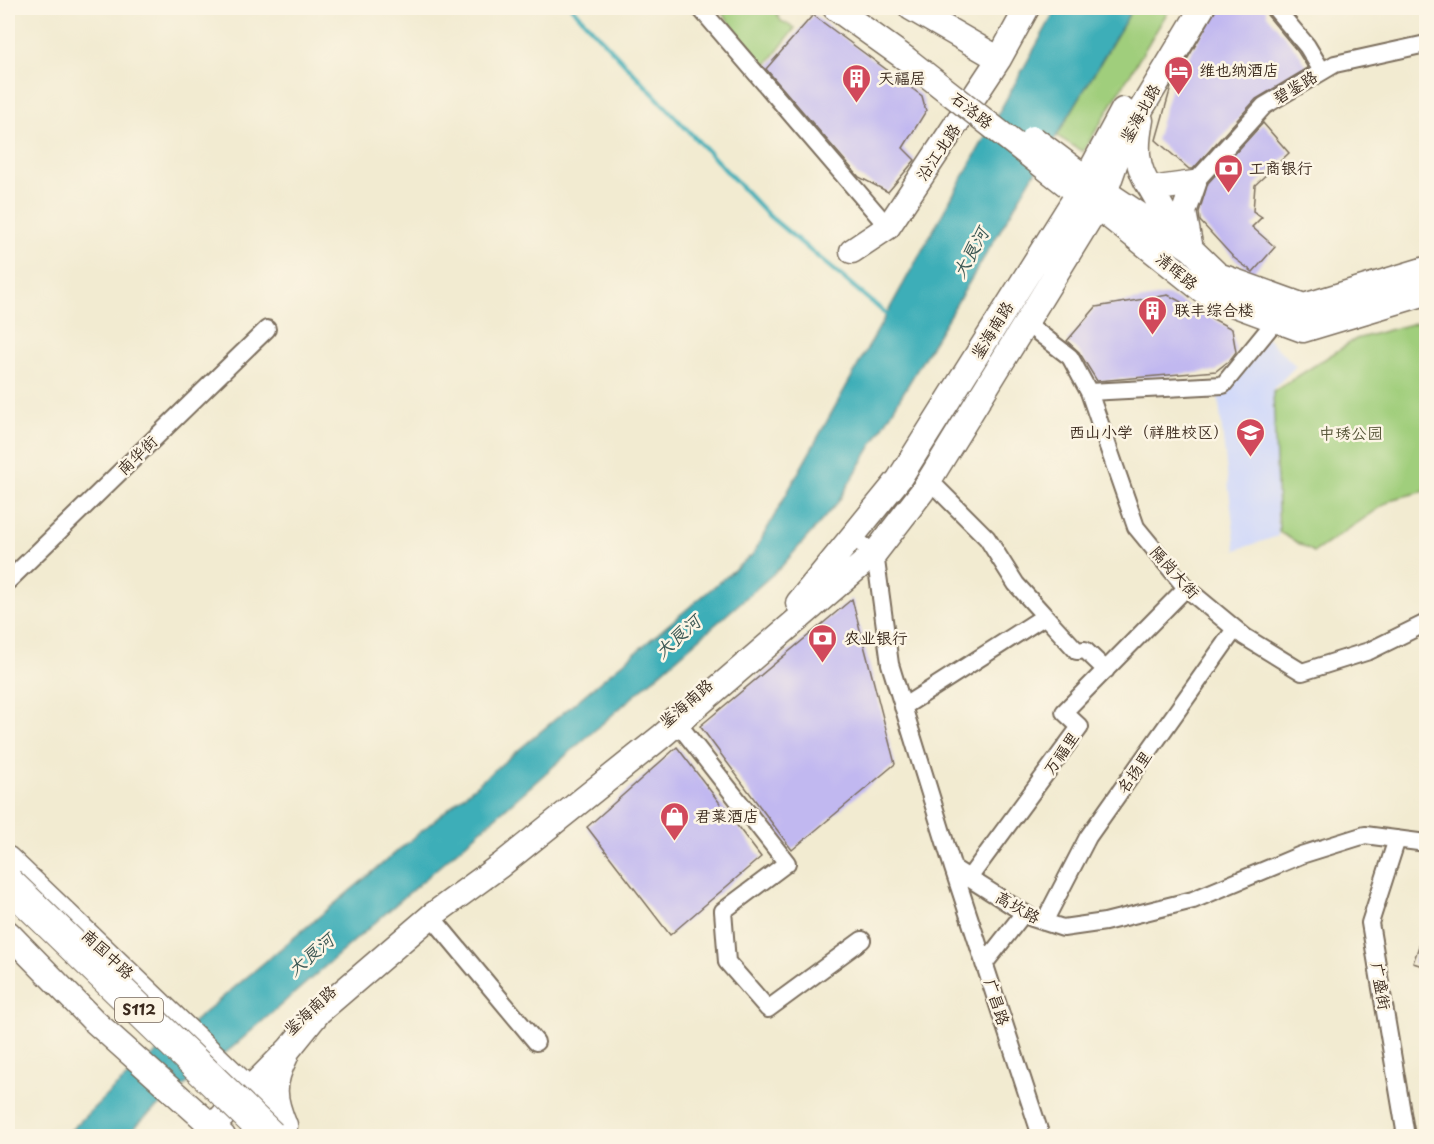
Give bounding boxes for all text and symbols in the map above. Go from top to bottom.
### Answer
hotel icon: 维也纳酒店 [1162,54,1194,96]
place label: 维也纳酒店 [1199,57,1279,81]
building icon: 天福居 [841,62,873,104]
street label: 碧鉴路 [1268,63,1321,109]
place label: 天福居 [878,65,926,89]
street label: 鉴海北路 [1113,79,1165,146]
street label: 石洛路 [946,85,999,133]
street label: 沿江北路 [909,118,965,185]
bank icon: 工商银行 [1212,152,1244,194]
place label: 工商银行 [1249,155,1313,179]
water label: 大良河 [945,219,996,282]
street label: 清晖路 [1151,246,1204,295]
building icon: 联丰综合楼 [1137,294,1169,336]
street label: 鉴海南路 [964,296,1018,363]
place label: 联丰综合楼 [1174,297,1254,321]
school or university icon: 西山小学（祥胜校区） [1234,416,1266,458]
place label: 西山小学（祥胜校区） [1069,419,1229,443]
park label: 中琇公园 [1319,420,1383,444]
street label: 南华街 [111,429,162,480]
street label: 隔岗大街 [1145,540,1206,603]
water label: 大良河 [648,606,708,664]
bank icon: 农业银行 [807,622,839,664]
place label: 农业银行 [844,625,908,649]
street label: 鉴海南路 [653,672,717,732]
street label: 万福里 [1036,726,1084,779]
street label: 名扬里 [1110,745,1157,798]
shop icon: 君莱酒店 [658,800,690,842]
place label: 君莱酒店 [695,803,759,827]
street label: 高坎路 [992,884,1045,928]
street label: 南国中路 [77,923,140,984]
water label: 大良河 [281,924,342,982]
street label: 广盛街 [1366,960,1398,1012]
street label: 广昌路 [979,975,1017,1028]
street label: 鉴海南路 [278,979,341,1040]
road number: S112 [115,998,163,1022]

